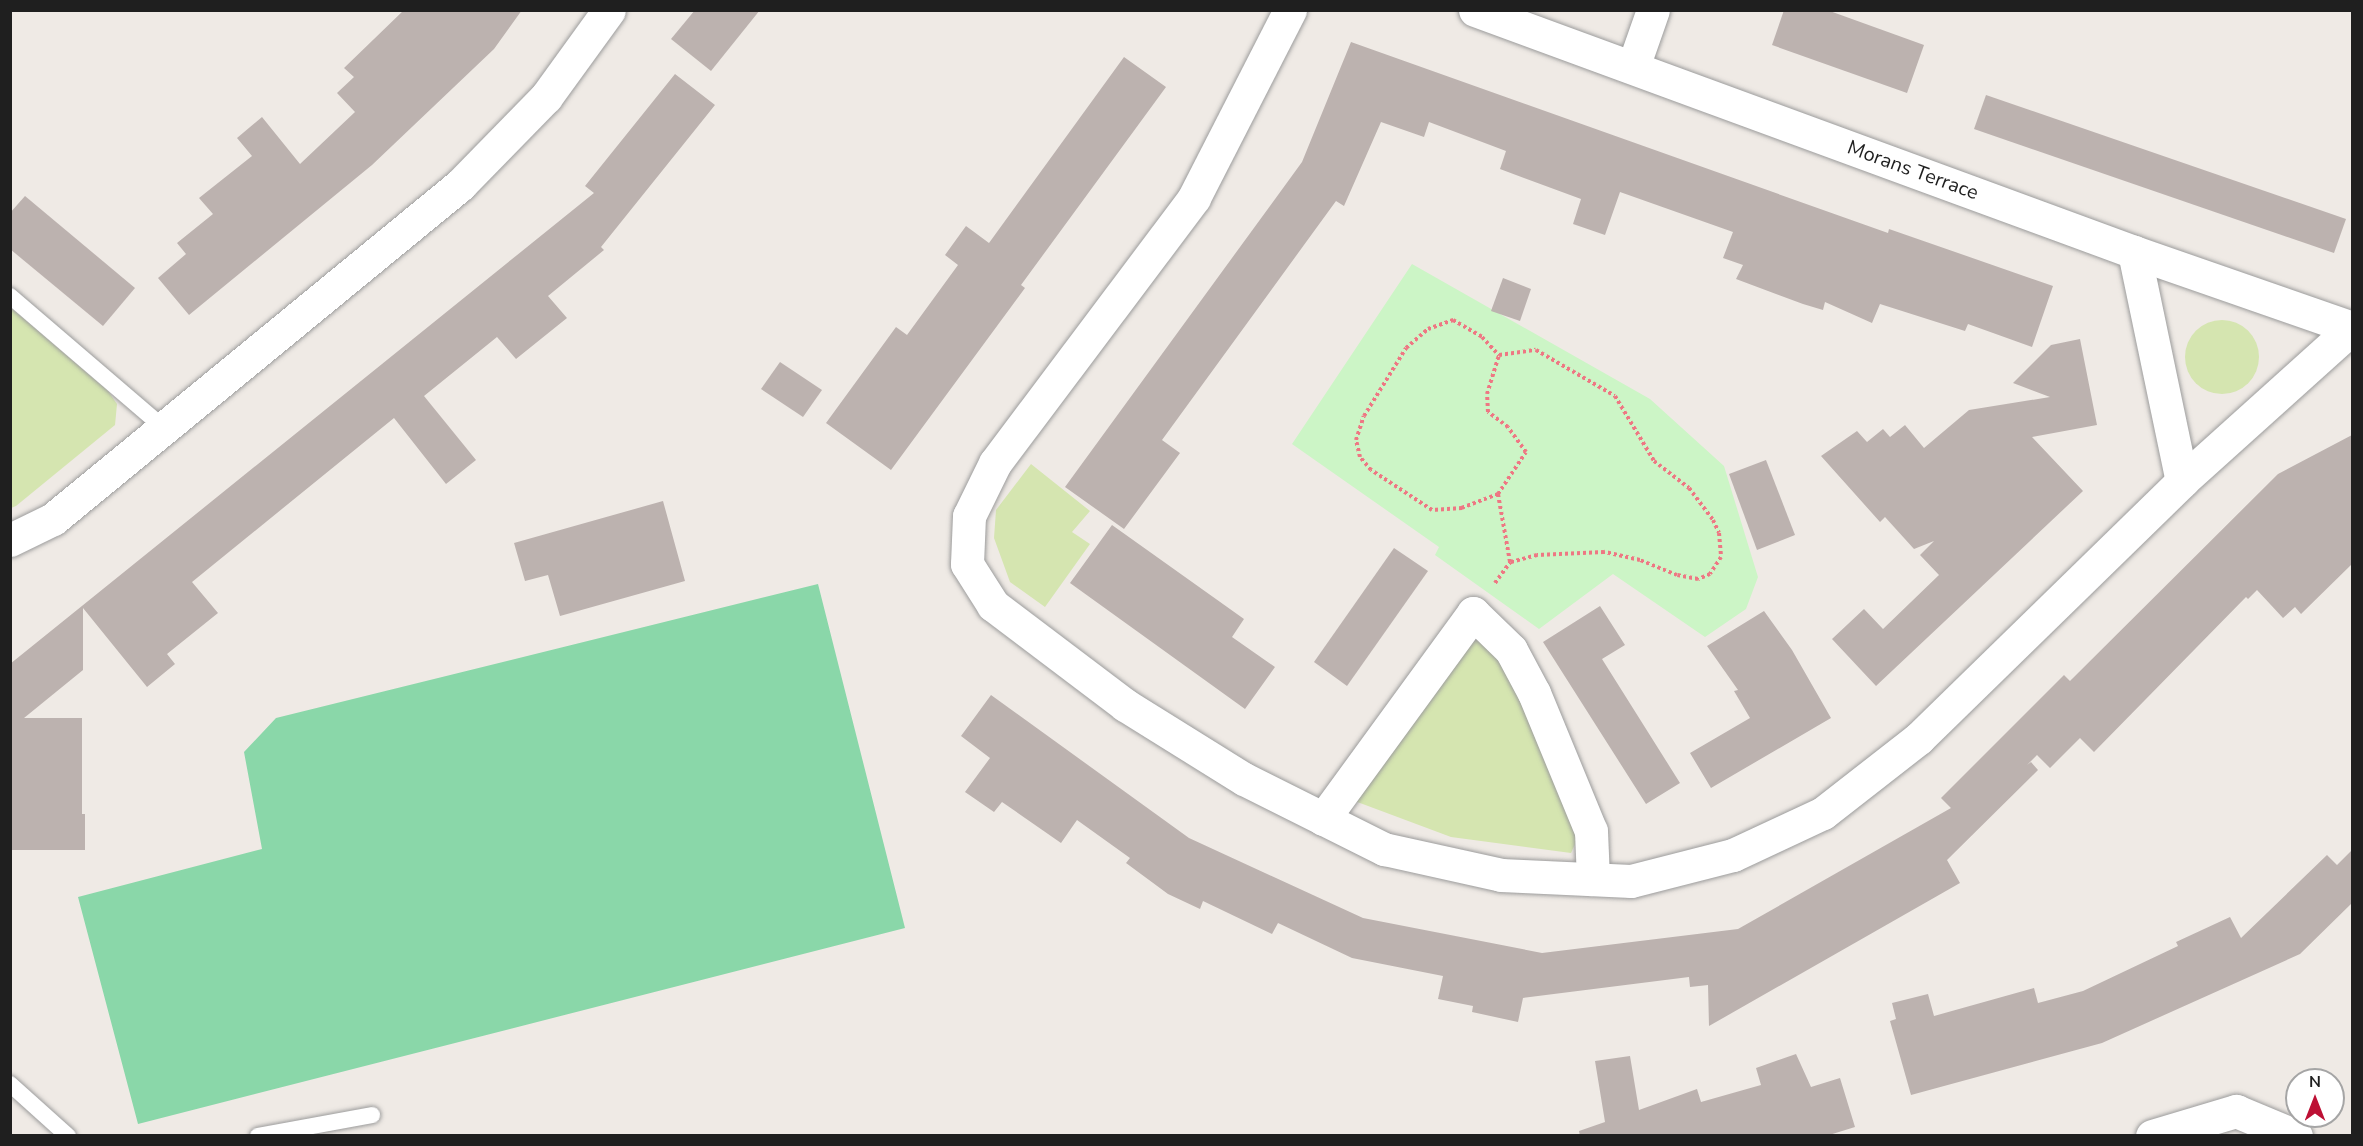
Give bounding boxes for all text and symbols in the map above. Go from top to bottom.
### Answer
street label: Morans Terrace [1844,135,1982,205]
north arrow [2285,1068,2345,1128]
text: N [2309,1071,2321,1093]

